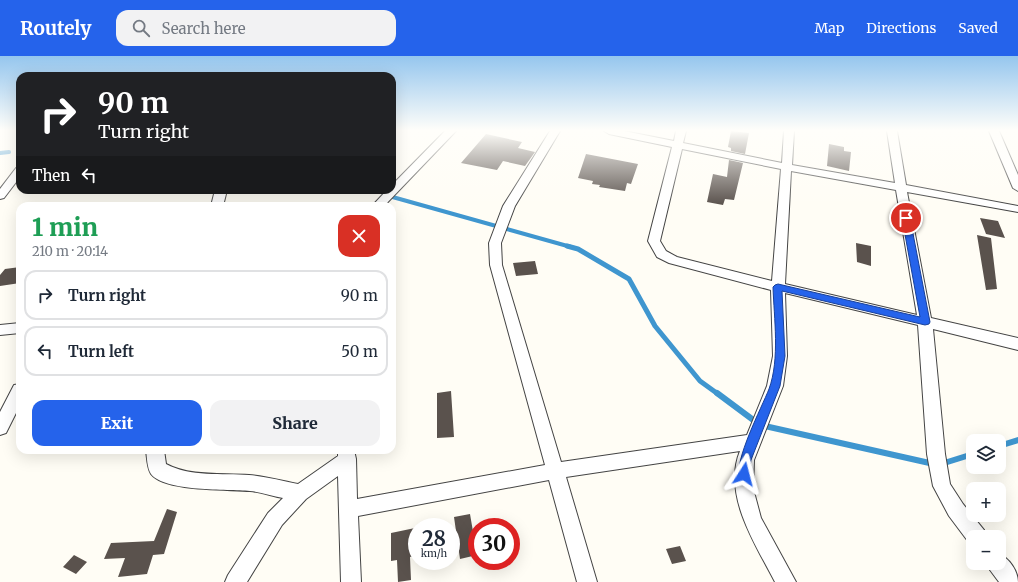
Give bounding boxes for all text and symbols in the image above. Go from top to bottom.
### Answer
search box [116,10,396,46]
text: Routely [20,16,92,40]
icon: search [130,17,152,39]
text: Search here [162,19,246,38]
text: Map [814,19,844,37]
text: Directions [866,19,936,37]
text: Saved [958,19,998,37]
text: 90 m [98,85,169,121]
icon: right [32,88,84,140]
text: Turn right [98,120,189,143]
icon: left [78,164,100,186]
text: Then [32,166,70,185]
pin [889,201,923,235]
icon: arrive [895,207,917,229]
text: 1 min [32,212,98,243]
button: close [338,215,380,257]
text: 210 m · 20:14 [32,243,108,260]
icon: right [34,284,56,306]
text: Turn right [68,286,146,305]
text: 90 m [341,286,378,305]
icon: left [34,340,56,362]
text: Turn left [68,342,134,361]
text: 50 m [341,342,378,361]
button: Exit [32,400,202,446]
button: Share [210,400,380,446]
map controls [966,434,1006,570]
button: layers [966,434,1006,474]
position arrow [723,453,765,495]
button: + [966,482,1006,522]
speed limit sign: 30 [468,518,520,570]
text: 28 [422,526,446,551]
button: − [966,530,1006,570]
text: km/h [421,547,447,560]

